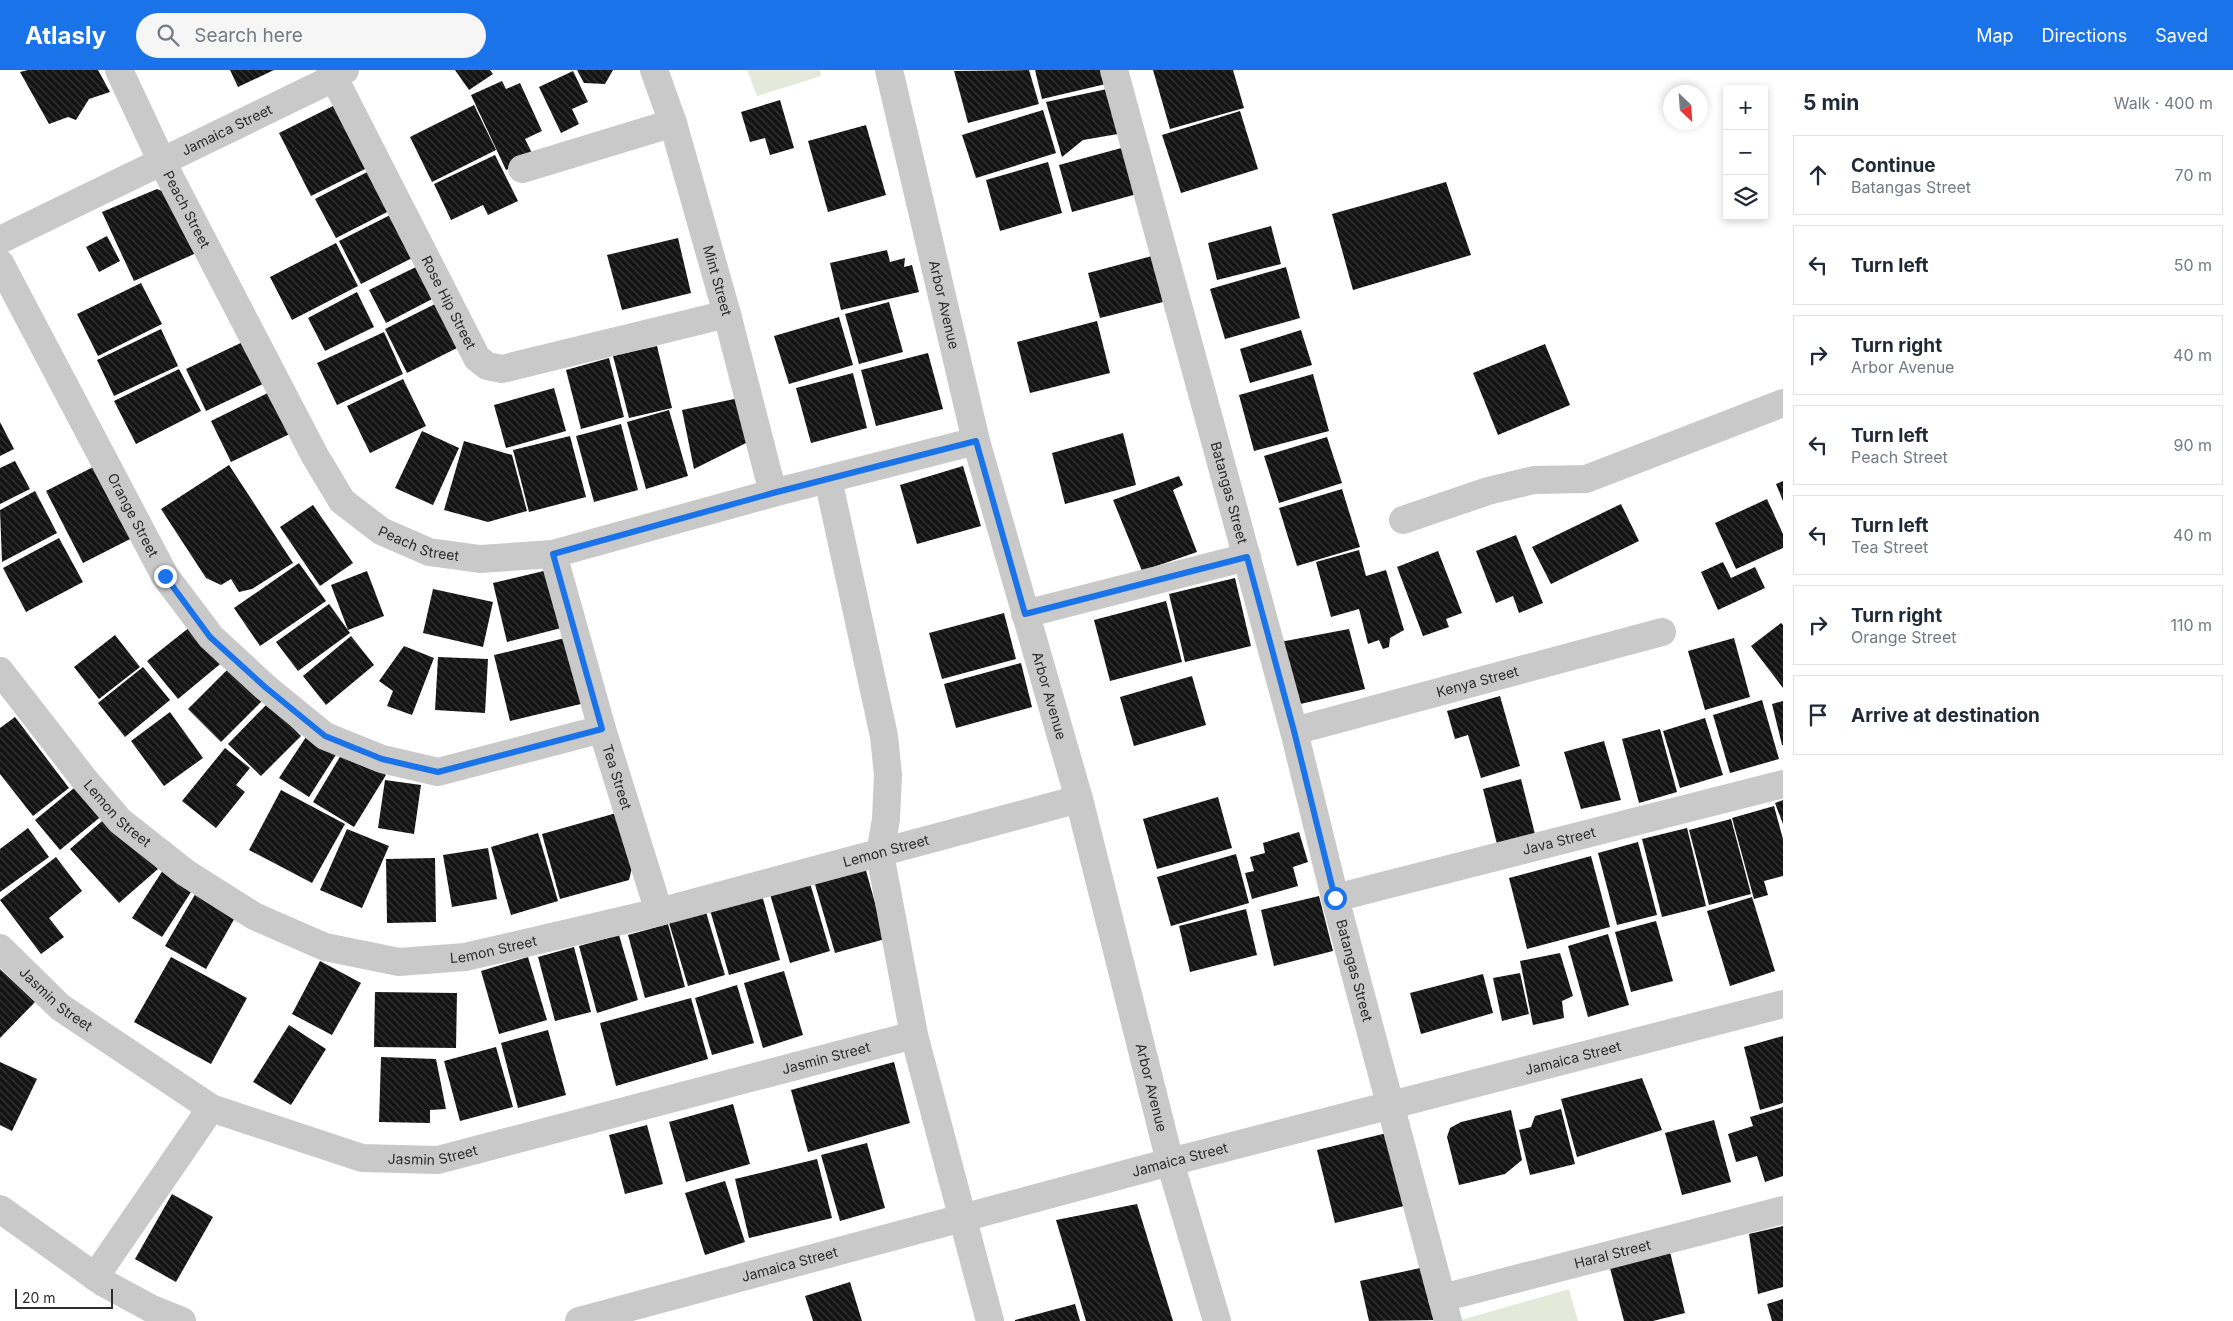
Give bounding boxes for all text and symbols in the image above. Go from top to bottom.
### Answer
search box [136,13,486,58]
text: Atlasly [25,21,106,50]
icon: search [154,21,182,49]
text: Search here [194,24,303,47]
text: Map [1976,25,2014,46]
text: Directions [2042,25,2127,46]
text: Saved [2155,25,2208,46]
north arrow [1663,85,1708,130]
map controls [1723,85,1768,220]
button: + [1723,85,1768,130]
text: 5 min [1803,90,1859,115]
text: Walk · 400 m [2114,93,2213,113]
street label: Jamaica Street [178,100,275,159]
button: − [1723,130,1768,175]
text: Continue [1851,154,1936,177]
icon: ahead [1804,161,1832,189]
text: 70 m [2175,165,2212,185]
street label: Peach Street [160,168,214,251]
button: layers [1723,175,1768,220]
text: Batangas Street [1851,177,1971,197]
street label: Mint Street [700,243,736,318]
icon: left [1804,251,1832,279]
street label: Rose Hip Street [418,253,480,352]
text: Turn left [1851,254,1929,277]
text: 50 m [2174,255,2212,275]
street label: Arbor Avenue [926,258,963,351]
text: Turn right [1851,334,1942,357]
icon: right [1804,341,1832,369]
text: 40 m [2173,345,2212,365]
text: Arbor Avenue [1851,357,1954,377]
text: Turn left [1851,424,1929,447]
icon: left [1804,431,1832,459]
text: 90 m [2173,435,2212,455]
street label: Batangas Street [1208,439,1252,546]
text: Peach Street [1851,447,1948,467]
street label: Orange Street [104,470,163,560]
text: Turn left [1851,514,1929,537]
icon: left [1804,521,1832,549]
street label: Peach Street [376,522,461,564]
text: 40 m [2173,525,2212,545]
text: Tea Street [1851,537,1928,557]
route end [154,565,177,588]
text: Turn right [1851,604,1942,627]
icon: right [1804,611,1832,639]
text: 110 m [2170,615,2212,635]
text: Orange Street [1851,627,1956,647]
street label: Arbor Avenue [1029,650,1070,741]
street label: Kenya Street [1434,662,1521,700]
icon: arrive [1804,701,1832,729]
text: Arrive at destination [1851,704,2040,727]
street label: Tea Street [599,742,636,812]
street label: Lemon Street [80,776,155,851]
street label: Java Street [1520,823,1597,858]
street label: Lemon Street [841,831,931,870]
route start [1324,887,1347,910]
street label: Batangas Street [1333,917,1377,1024]
street label: Lemon Street [449,932,539,966]
street label: Jasmin Street [16,963,96,1035]
street label: Jamaica Street [1523,1037,1623,1078]
street label: Jasmin Street [780,1038,872,1077]
street label: Arbor Avenue [1133,1041,1171,1133]
street label: Jamaica Street [1130,1138,1230,1180]
street label: Jasmin Street [388,1141,480,1168]
street label: Haral Street [1572,1235,1653,1272]
street label: Jamaica Street [739,1243,840,1285]
scale bar [15,1286,112,1309]
text: 20 m [22,1289,56,1306]

